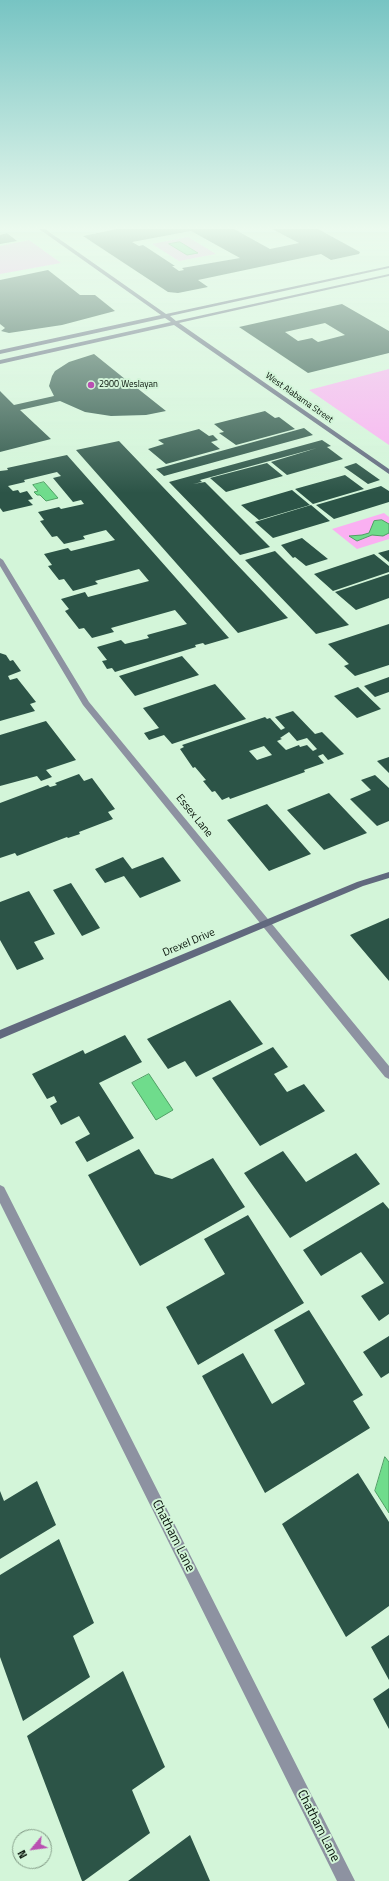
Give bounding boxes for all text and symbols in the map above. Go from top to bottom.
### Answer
street label: West Alabama Street [263,371,335,425]
marker: 2900 Weslayan [86,380,96,390]
place label: 2900 Weslayan [99,380,158,390]
street label: Essex Lane [173,792,215,840]
street label: Drexel Drive [161,926,217,960]
street label: Chatham Lane [148,1497,198,1575]
street label: Chatham Lane [293,1787,343,1865]
north arrow [12,1829,52,1869]
text: N [14,1847,31,1862]

